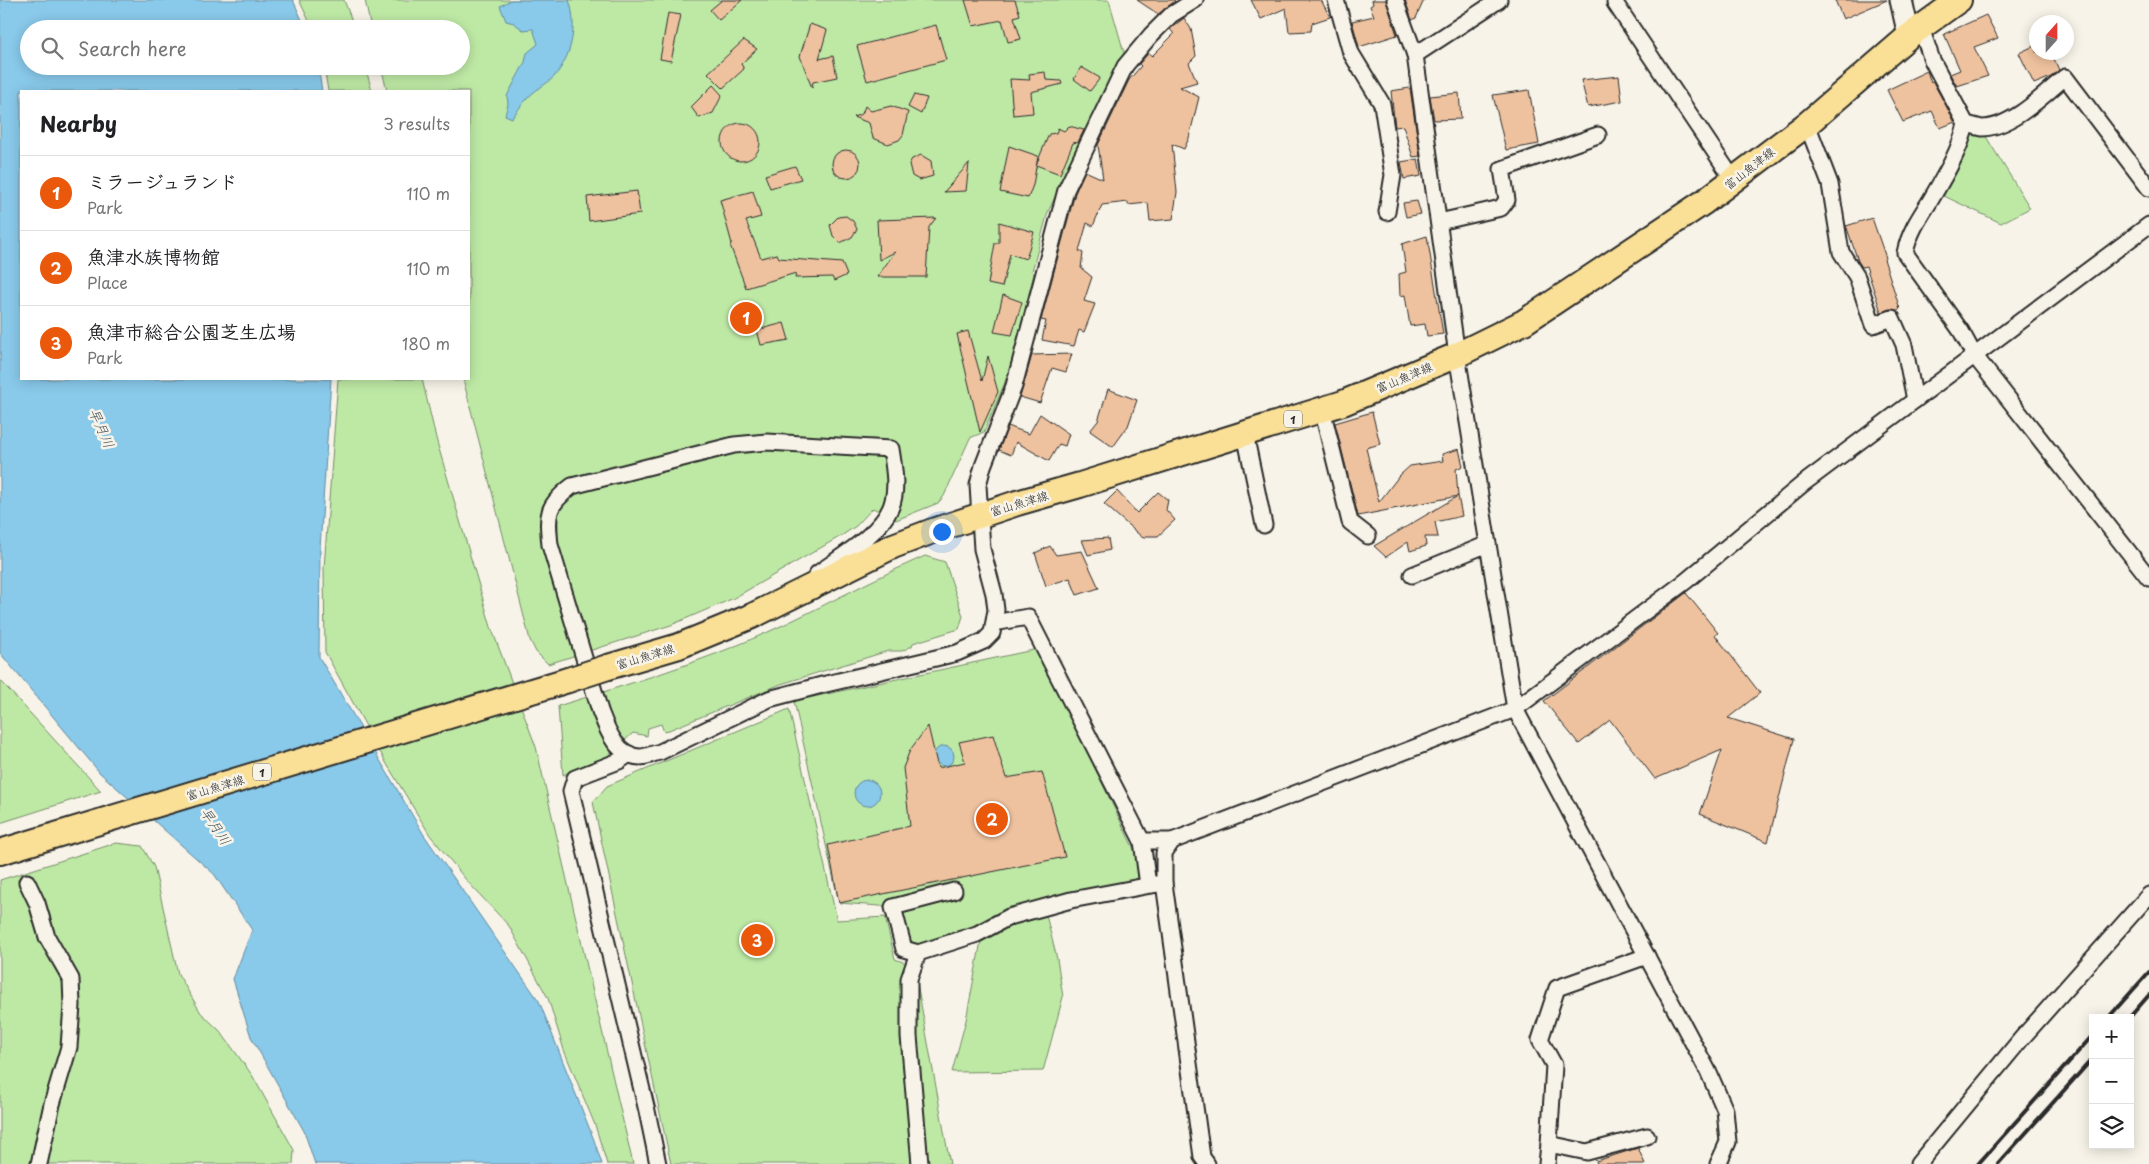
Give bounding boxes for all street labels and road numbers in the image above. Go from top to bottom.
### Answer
street label: 富山魚津線 [1720,142,1778,194]
street label: 富山魚津線 [1373,357,1435,397]
road number: 1 [1284,410,1302,428]
street label: 富山魚津線 [988,486,1050,520]
street label: 富山魚津線 [614,639,676,673]
road number: 1 [253,764,271,780]
street label: 富山魚津線 [184,770,246,804]

